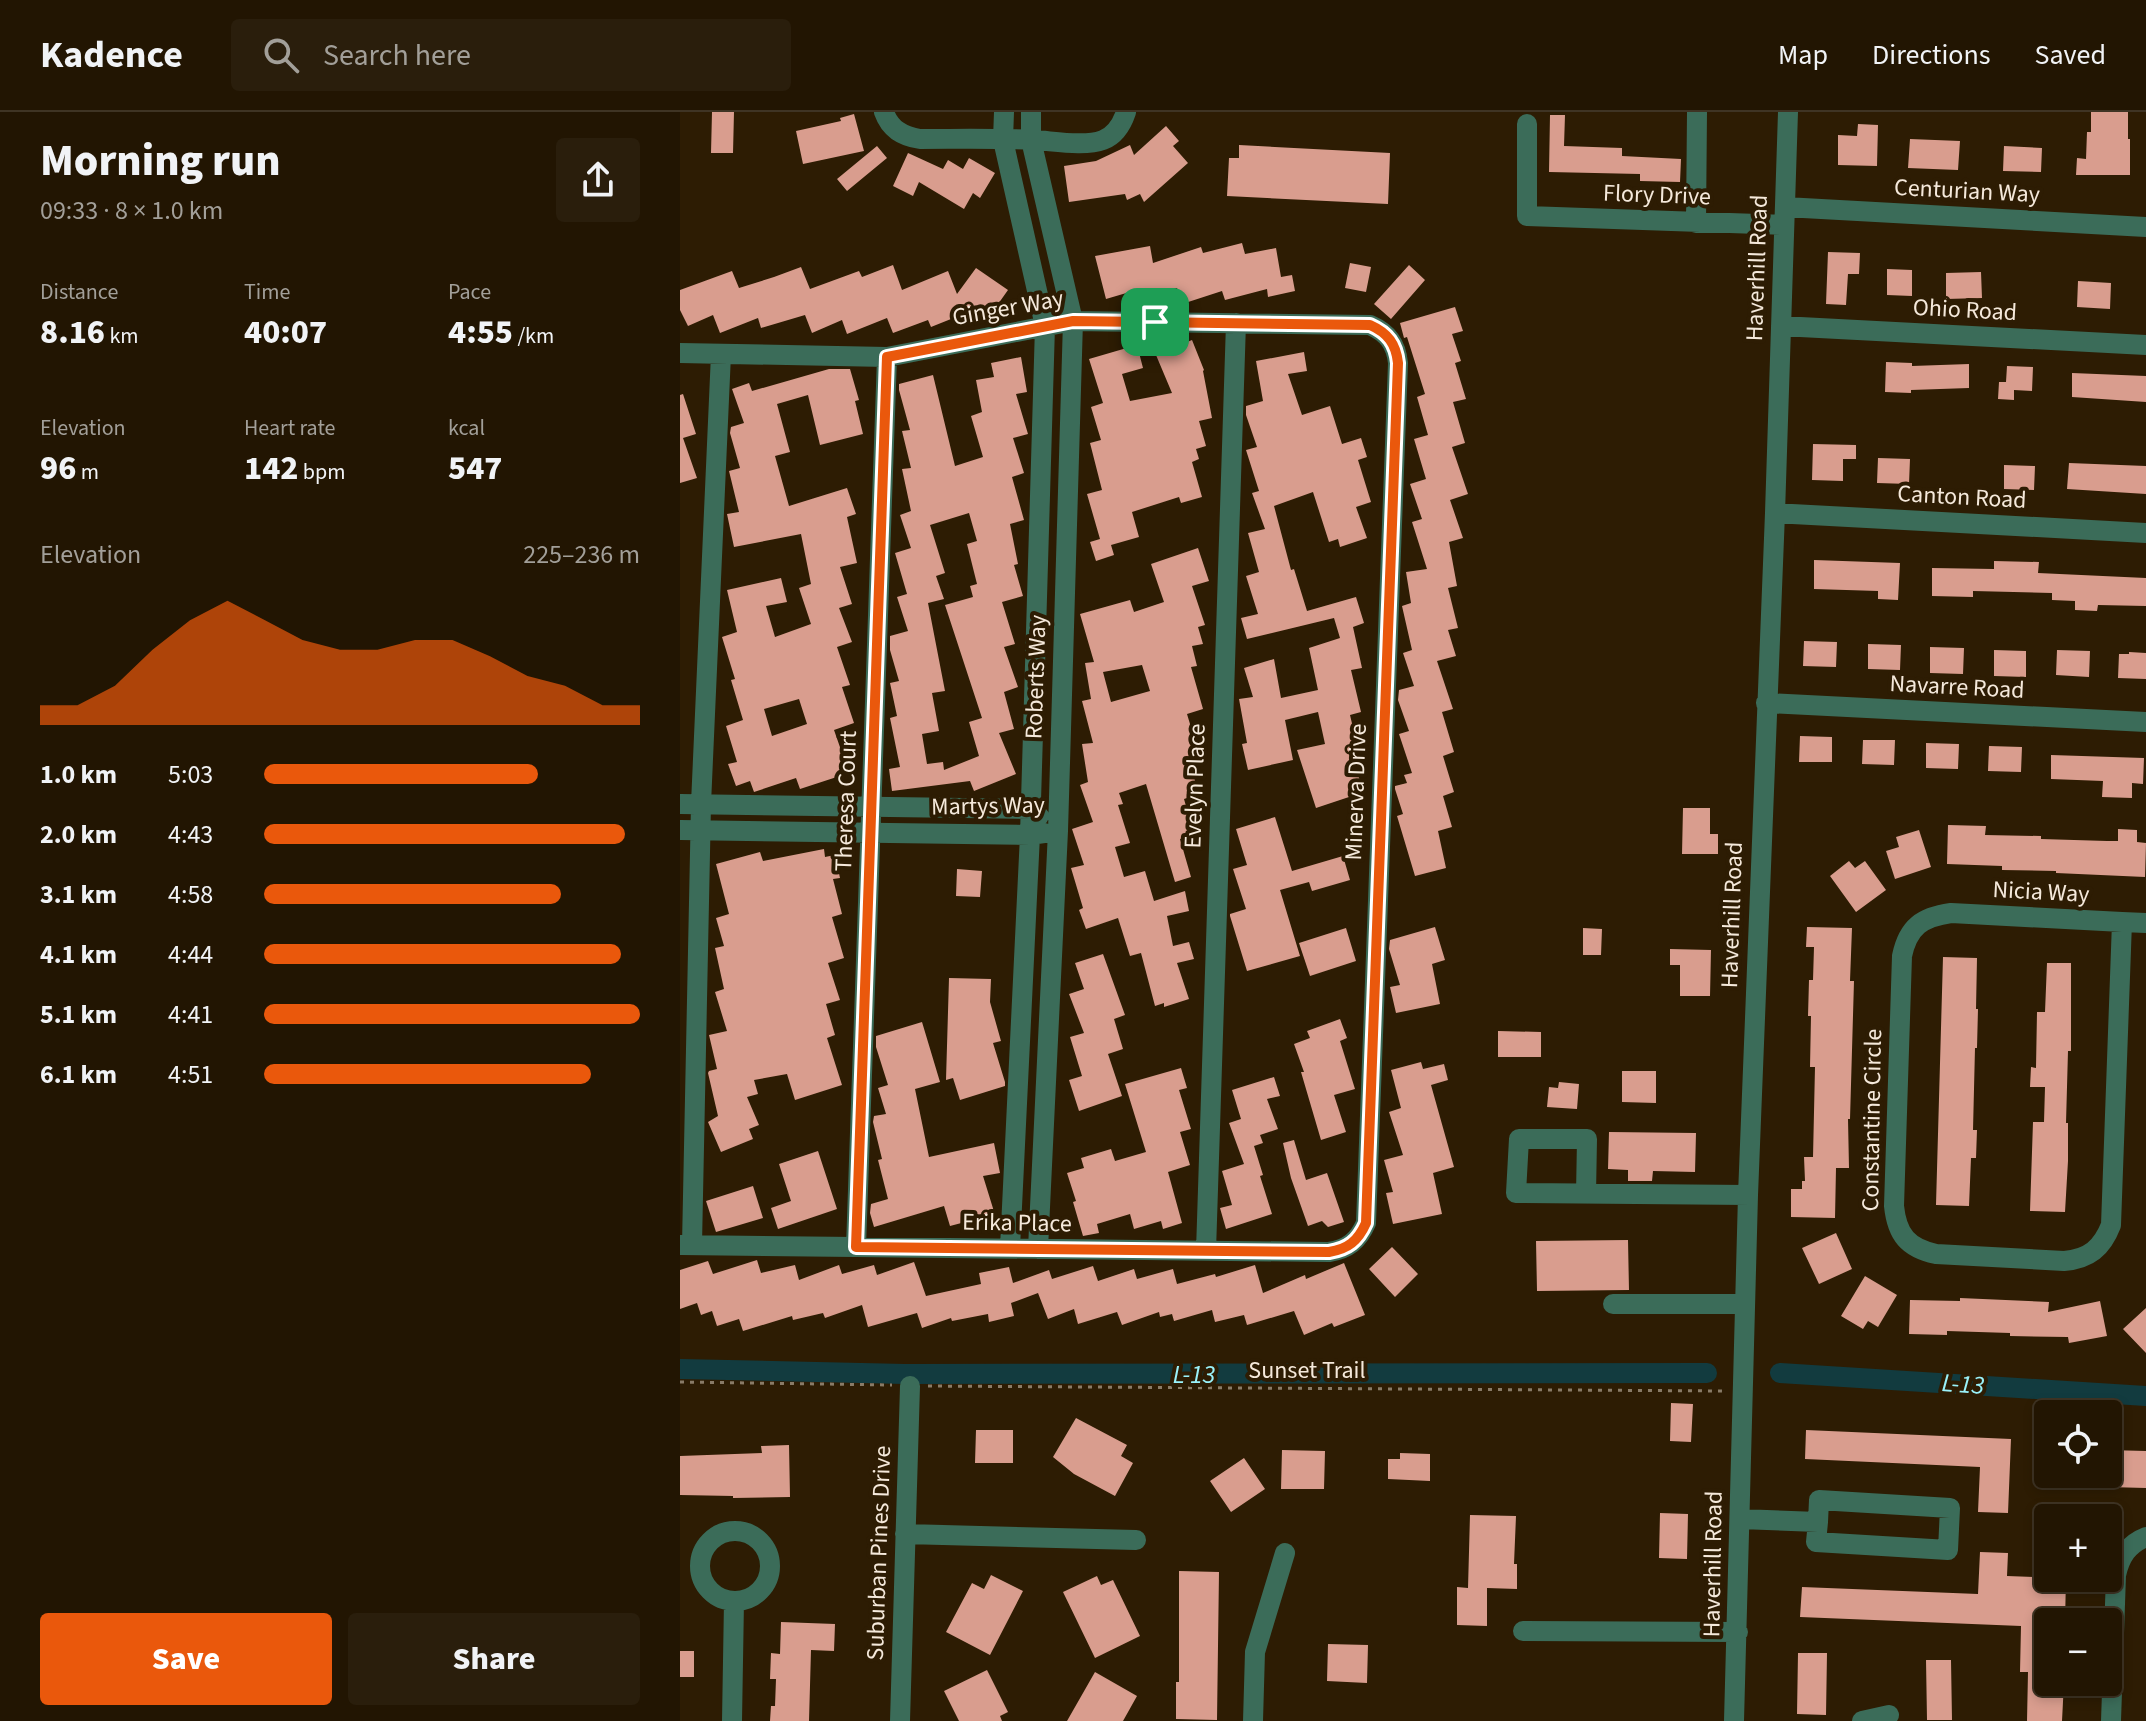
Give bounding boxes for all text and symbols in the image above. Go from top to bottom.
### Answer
search box [231,19,791,91]
text: Kadence [40,28,183,82]
icon: search [259,33,303,77]
text: Search here [323,34,471,77]
text: Map [1778,35,1828,75]
text: Directions [1872,35,1991,75]
text: Saved [2035,35,2106,75]
text: Morning run [40,130,281,193]
button: share [556,138,640,222]
street label: Centurian Way [1893,170,2041,212]
street label: Flory Drive [1602,176,1712,214]
text: 09:33 · 8 × 1.0 km [40,192,223,229]
street label: Haverhill Road [1737,194,1777,342]
text: Distance [40,276,118,308]
text: Time [244,276,290,308]
text: Pace [448,276,491,308]
street label: Ginger Way [950,281,1066,335]
pin [1121,288,1189,356]
street label: Ohio Road [1912,290,2018,330]
icon: arrive [1133,300,1177,344]
text: 8.16 [40,308,105,357]
text: 40:07 [244,308,327,357]
text: 4:55 [448,308,513,357]
text: km [105,320,139,352]
text: /km [513,320,554,352]
text: Elevation [40,412,126,444]
text: Heart rate [244,412,335,444]
text: kcal [448,412,485,444]
text: 96 [40,444,76,493]
text: 142 [244,444,298,493]
text: 547 [448,444,502,493]
text: m [76,456,99,488]
text: bpm [298,456,345,488]
street label: Canton Road [1897,476,2027,518]
text: Elevation [40,536,141,573]
text: 225–236 m [523,536,640,573]
street label: Roberts Way [1016,614,1056,740]
street label: Navarre Road [1889,666,2025,708]
street label: Evelyn Place [1175,723,1215,849]
street label: Minerva Drive [1336,723,1376,861]
street label: Theresa Court [826,730,866,872]
text: 1.0 km [40,756,117,793]
text: 5:03 [168,756,213,793]
street label: Martys Way [931,788,1045,824]
text: 2.0 km [40,816,117,853]
text: 4:43 [168,816,213,853]
street label: Haverhill Road [1712,841,1752,989]
street label: Nicia Way [1992,872,2090,912]
text: 3.1 km [40,876,117,913]
text: 4:58 [168,876,213,913]
text: 4.1 km [40,936,117,973]
text: 4:44 [168,936,213,973]
text: 5.1 km [40,996,117,1033]
text: 4:41 [168,996,213,1033]
street label: Constantine Circle [1853,1028,1891,1212]
text: 6.1 km [40,1056,117,1093]
text: 4:51 [168,1056,213,1093]
street label: Erika Place [962,1205,1072,1241]
street label: Sunset Trail [1248,1353,1366,1388]
water label: L-13 [1173,1356,1215,1393]
water label: L-13 [1940,1364,1986,1404]
map controls [2034,1400,2122,1696]
button: locate [2034,1400,2122,1488]
street label: Suburban Pines Drive [858,1445,900,1661]
street label: Haverhill Road [1694,1490,1732,1638]
button: + [2034,1504,2122,1592]
button: − [2034,1608,2122,1696]
button: Save [40,1613,332,1705]
button: Share [348,1613,640,1705]

